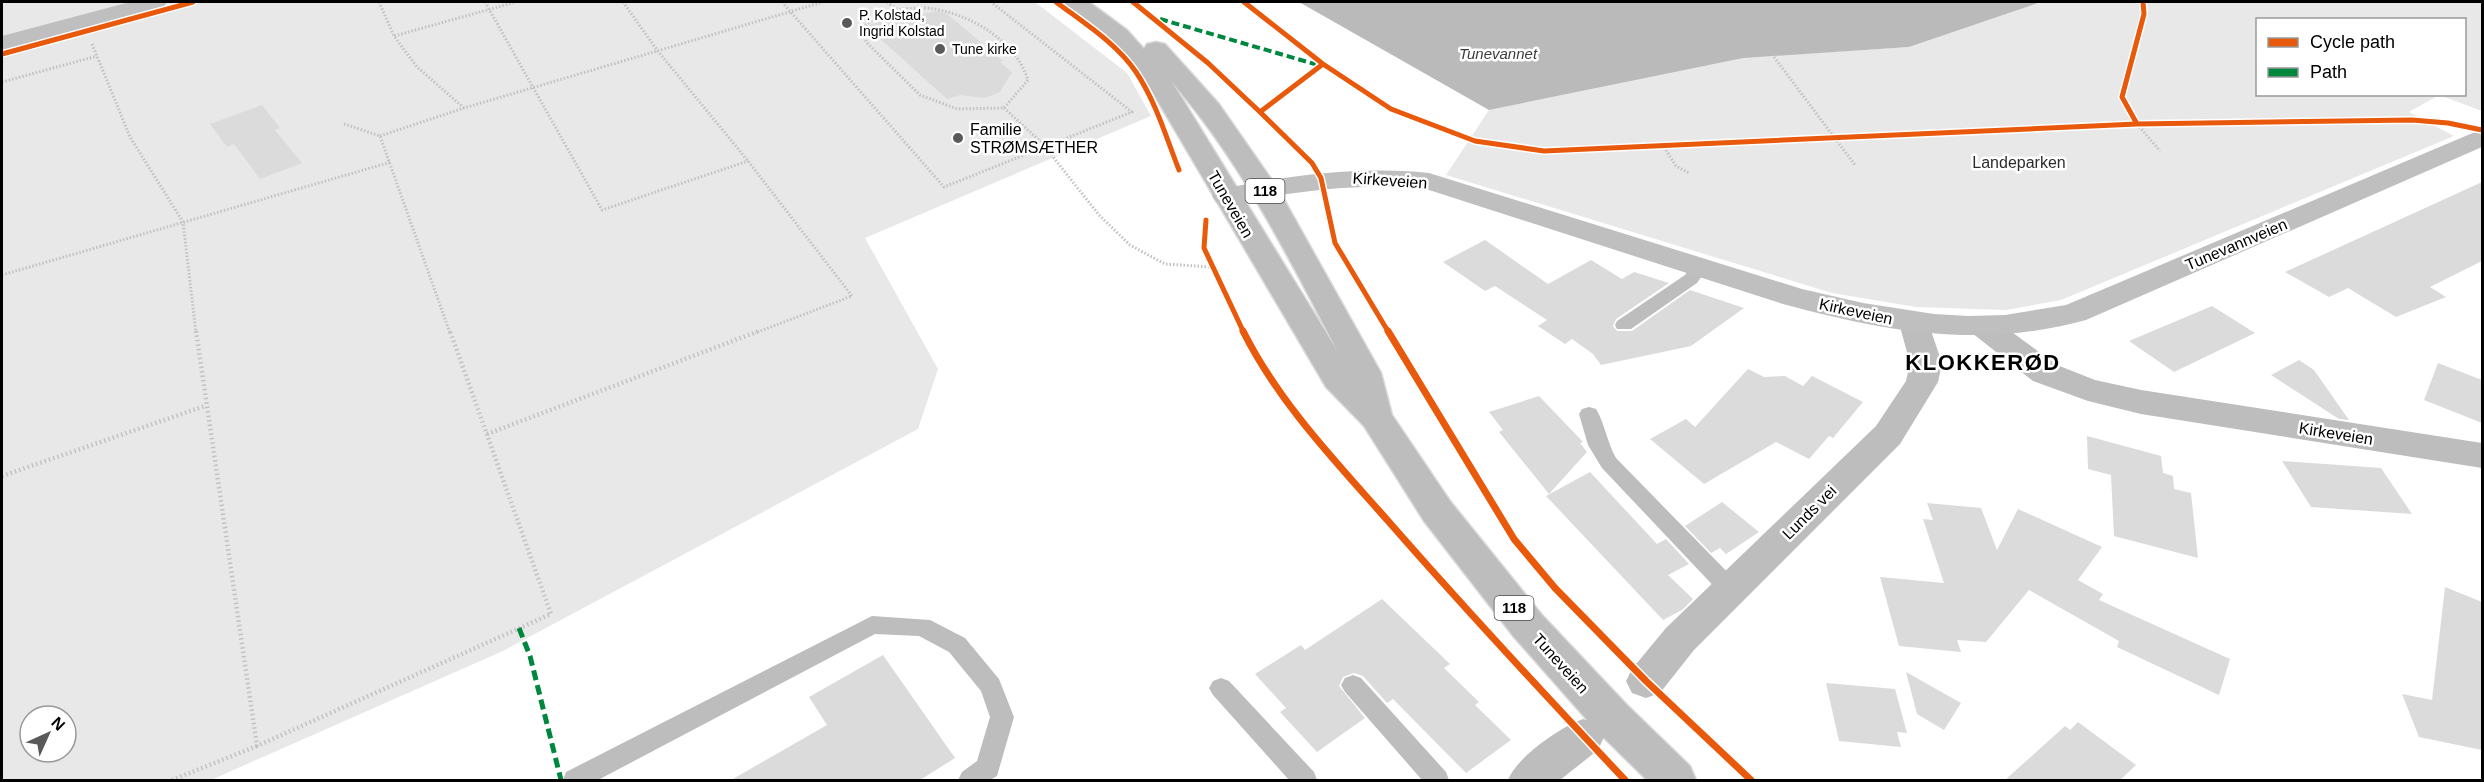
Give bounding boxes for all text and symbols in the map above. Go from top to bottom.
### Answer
place label: P. Kolstad, Ingrid Kolstad [859,7,945,39]
marker: P. Kolstad, Ingrid Kolstad [840,16,854,30]
legend [2256,18,2466,96]
text: Cycle path [2310,32,2395,52]
place label: Tune kirke [952,41,1017,57]
marker: Tune kirke [933,42,947,56]
water label: Tunevannet [1459,45,1538,62]
text: Path [2310,62,2347,82]
place label: Familie STRØMSÆTHER [970,121,1098,156]
marker: Familie STRØMSÆTHER [951,131,965,145]
park label: Landeparken [1972,154,2066,171]
street label: Tuneveien [1205,168,1256,241]
street label: Kirkeveien [1352,169,1428,192]
road number: 118 [1246,179,1284,203]
street label: Tunevannveien [2183,215,2290,274]
street label: Kirkeveien [1818,295,1894,328]
district label: KLOKKERØD [1905,350,2061,375]
street label: Kirkeveien [2298,419,2374,448]
street label: Lunds vei [1779,482,1840,543]
road number: 118 [1494,596,1534,620]
street label: Tuneveien [1530,630,1592,697]
north arrow [18,704,78,764]
text: N [48,714,68,734]

